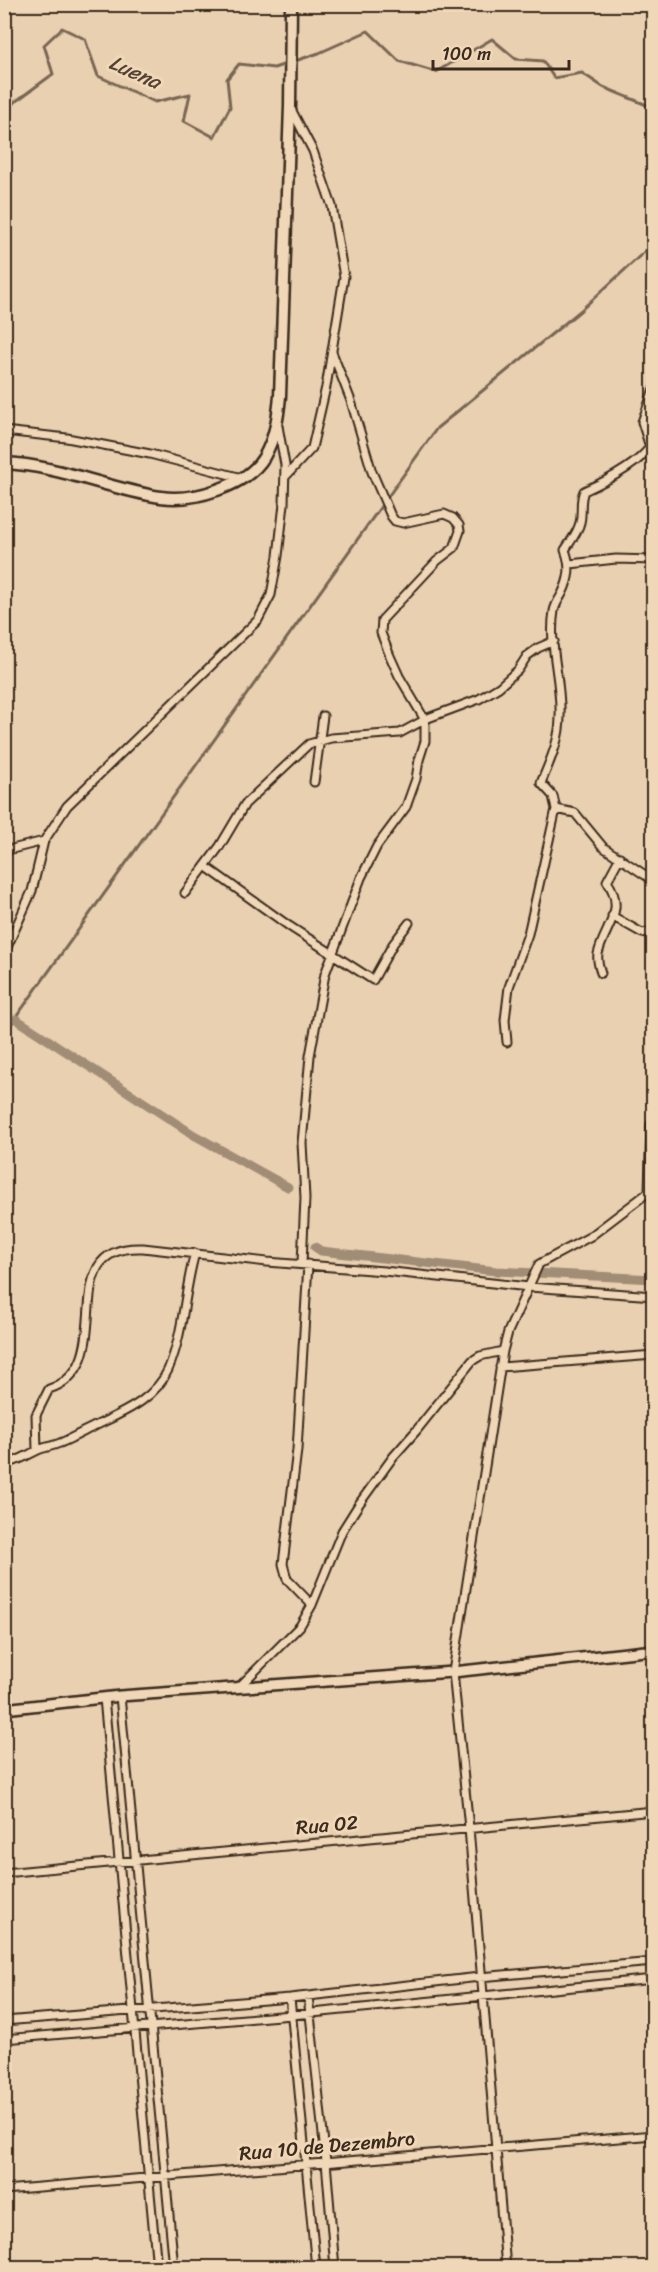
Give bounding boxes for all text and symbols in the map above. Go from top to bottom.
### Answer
scale bar [433,33,570,71]
text: 100 m [442,38,491,70]
water label: Luena [103,44,169,101]
street label: Rua 02 [294,1805,360,1845]
street label: Rua 10 de Dezembro [238,2121,416,2171]

